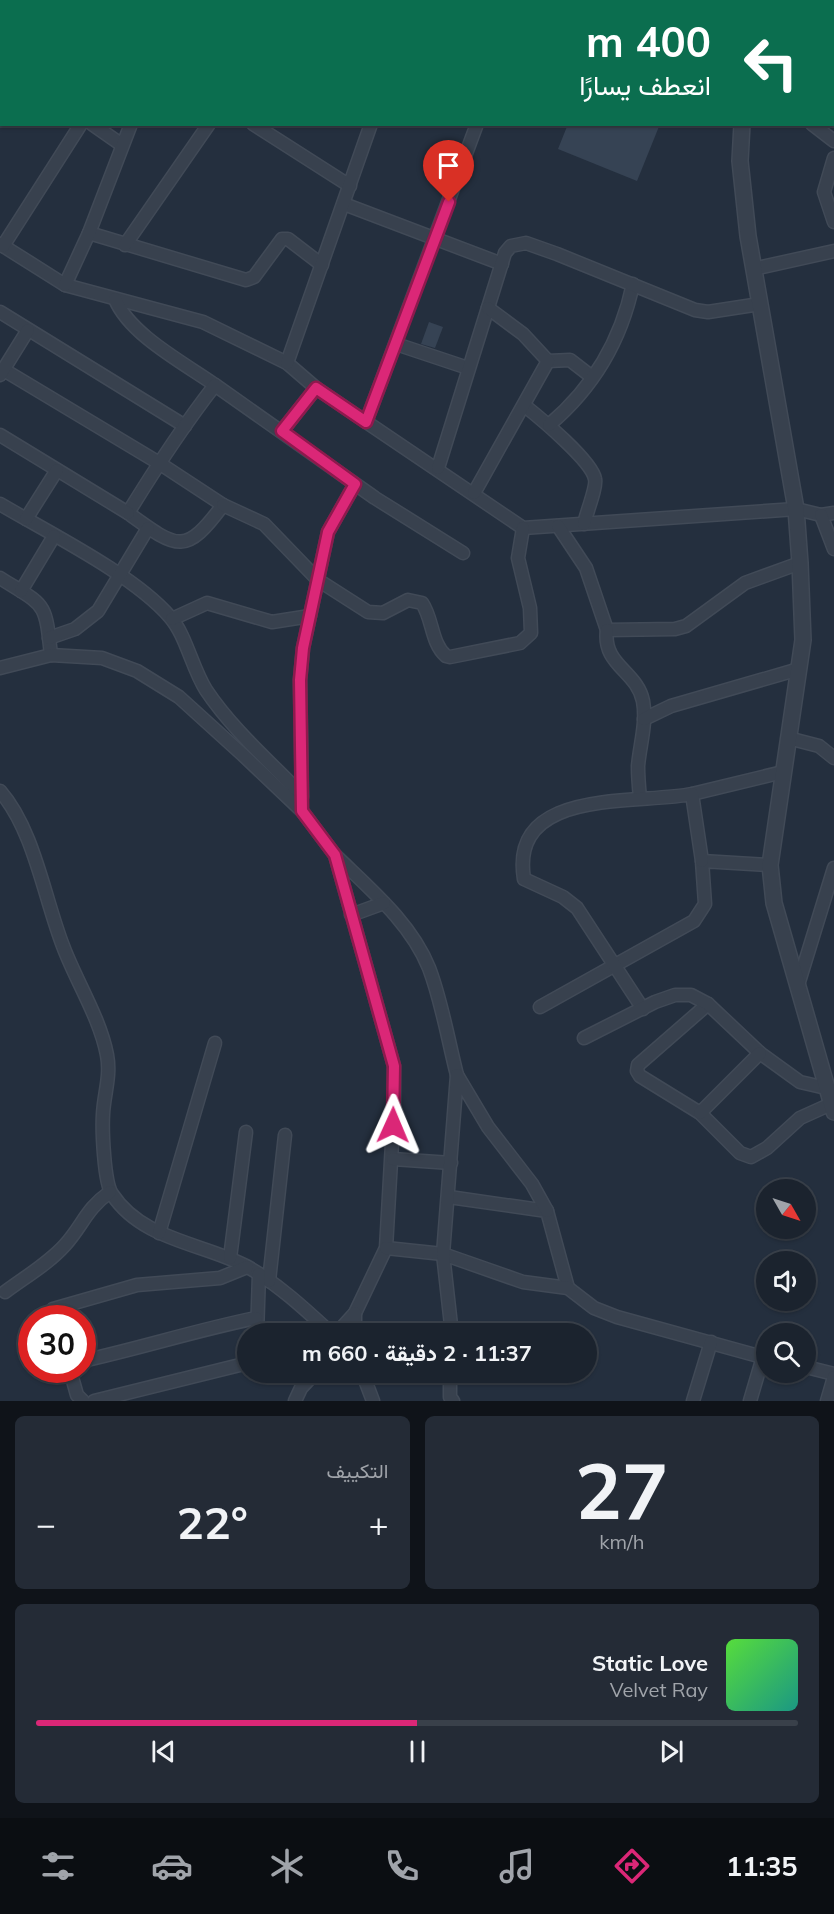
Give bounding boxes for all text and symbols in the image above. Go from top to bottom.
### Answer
text: 400 m [586,15,711,68]
icon: left [732,24,810,102]
text: انعطف يسارًا [579,68,711,102]
pin [423,140,474,202]
icon: arrive [432,149,465,182]
position arrow [361,1093,425,1157]
north arrow [756,1179,816,1239]
map controls [756,1179,816,1383]
button: sound [756,1251,816,1311]
speed limit sign: 30 [18,1305,96,1383]
button: search [756,1323,816,1383]
text: 11:37 · 2 دقيقة · 660 m [302,1339,532,1367]
text: 27 [575,1441,669,1539]
text: التكييف [326,1458,389,1483]
text: 22° [177,1494,248,1550]
text: − [36,1503,56,1544]
text: + [369,1503,389,1544]
text: km/h [599,1529,644,1554]
text: Static Love [592,1649,708,1677]
text: Velvet Ray [610,1677,708,1702]
icon: previous [147,1735,180,1768]
icon: pause [401,1735,434,1768]
icon: next [655,1735,688,1768]
icon: filters [37,1845,79,1887]
icon: car [151,1845,193,1887]
icon: climate [266,1845,308,1887]
icon: phone [381,1845,423,1887]
icon: music [496,1845,538,1887]
icon: directions [611,1845,653,1887]
text: 11:35 [726,1849,798,1883]

